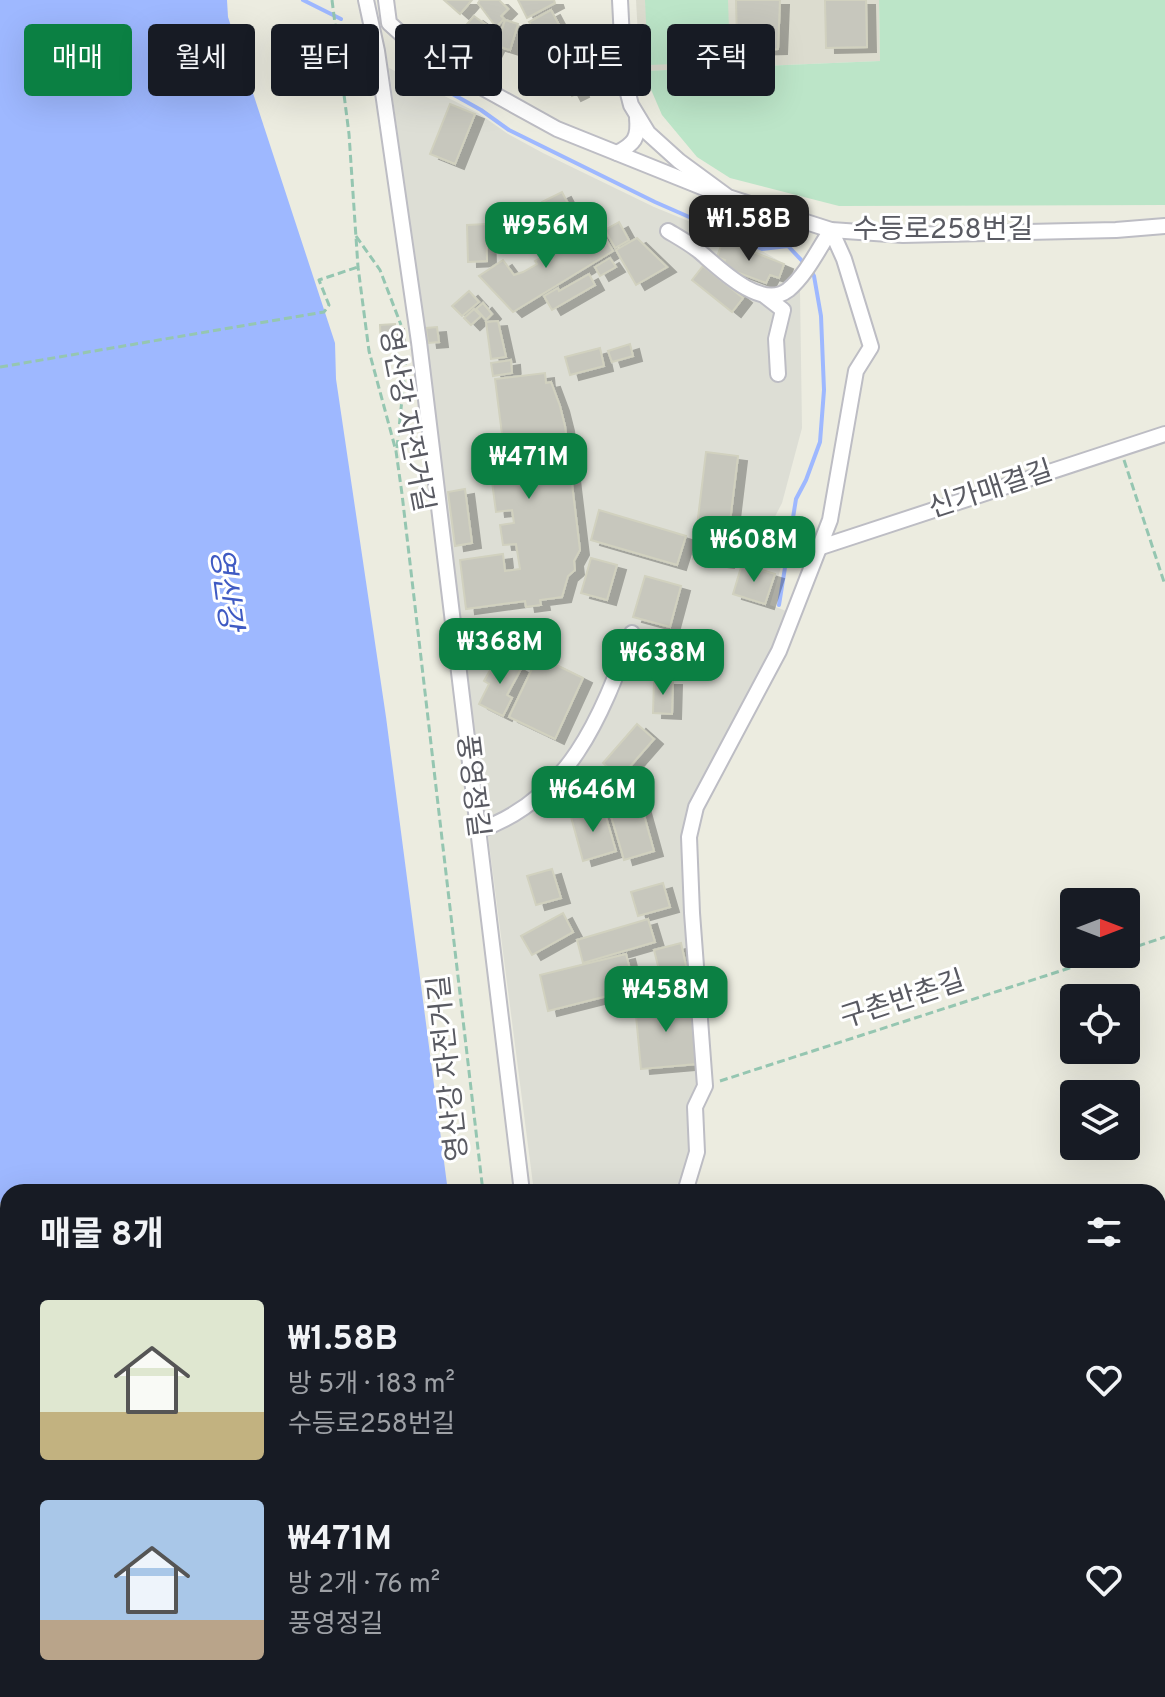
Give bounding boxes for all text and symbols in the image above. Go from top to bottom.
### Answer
chip: 매매 [24,24,132,96]
chip: 월세 [148,24,255,96]
chip: 필터 [271,24,379,96]
chip: 신규 [395,24,502,96]
chip: 아파트 [518,24,651,96]
chip: 주택 [667,24,775,96]
pin: ₩1.58B [684,195,814,263]
pin: ₩956M [490,202,602,270]
text: ₩1.58B [707,204,791,237]
text: ₩956M [503,211,589,244]
street label: 수등로258번길 [853,213,1033,249]
street label: 영산강 자전거길 [369,325,441,515]
pin: ₩471M [473,433,585,501]
text: ₩471M [489,442,569,475]
street label: 신가매결길 [924,454,1058,528]
pin: ₩608M [698,516,810,584]
text: ₩608M [710,525,798,558]
water label: 영산강 [201,546,248,636]
pin: ₩368M [444,618,556,686]
text: ₩368M [457,627,543,660]
pin: ₩638M [607,629,719,697]
text: ₩638M [620,638,706,671]
street label: 풍영정길 [447,733,495,839]
pin: ₩646M [537,766,649,834]
text: ₩646M [550,775,636,808]
north arrow [1060,888,1140,968]
map controls [1060,888,1140,1160]
street label: 구촌반촌길 [836,964,970,1038]
pin: ₩458M [610,966,722,1034]
street label: 영산강 자전거길 [422,973,478,1163]
text: ₩458M [623,975,709,1008]
button: locate [1060,984,1140,1064]
button: layers [1060,1080,1140,1160]
icon: filters [1082,1210,1126,1254]
text: 매물 8개 [40,1215,164,1258]
text: ₩1.58B [288,1319,398,1362]
icon: home [104,1332,200,1428]
icon: heart [1082,1358,1126,1402]
text: 방 5개 · 183 m² [288,1369,455,1402]
text: 수등로258번길 [288,1409,456,1442]
text: ₩471M [288,1519,392,1562]
icon: home [104,1532,200,1628]
icon: heart [1082,1558,1126,1602]
text: 방 2개 · 76 m² [288,1569,440,1602]
text: 풍영정길 [288,1609,384,1642]

